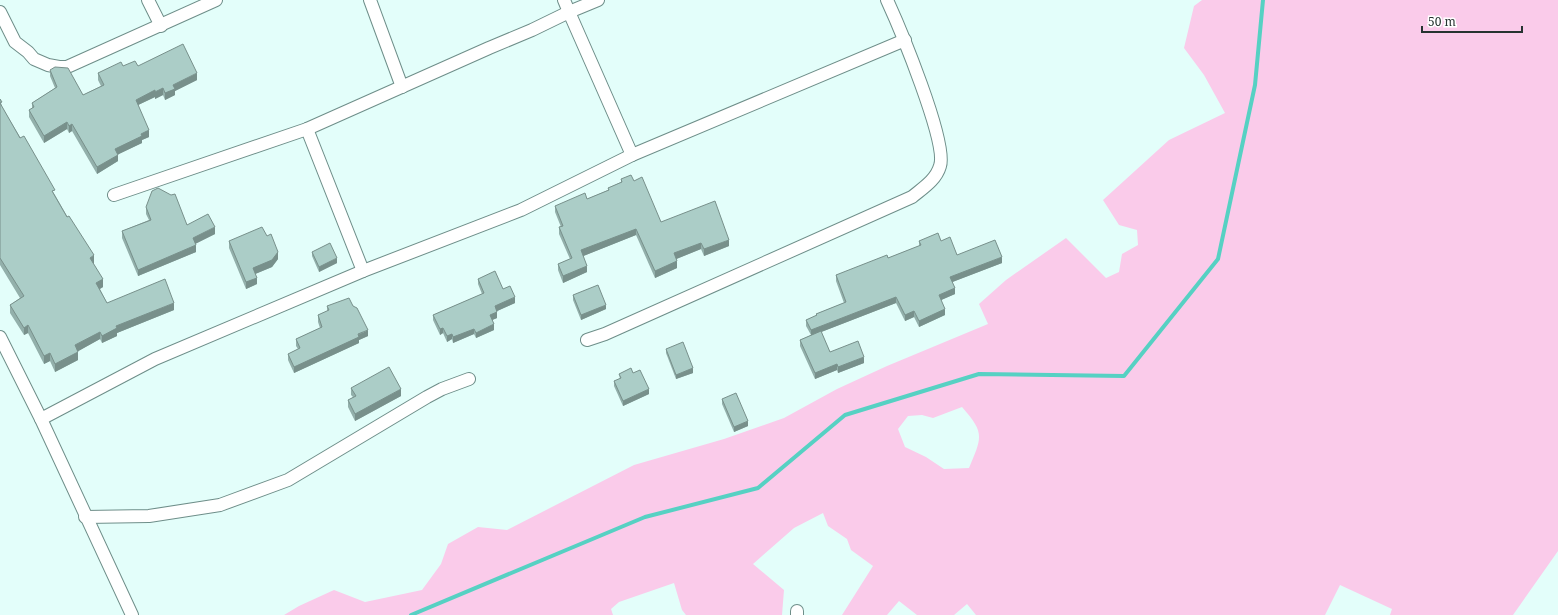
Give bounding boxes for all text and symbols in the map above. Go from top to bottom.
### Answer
scale bar [1422,8,1522,34]
text: 50 m [1428,13,1456,30]

